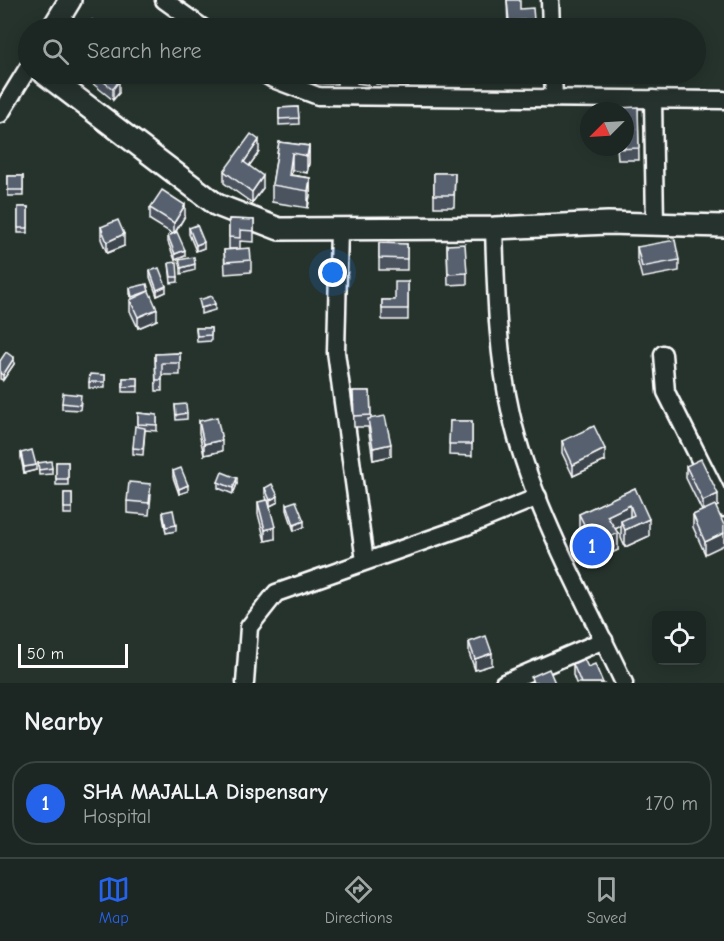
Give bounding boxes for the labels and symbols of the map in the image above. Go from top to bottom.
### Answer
north arrow [580,102,634,156]
your location [318,258,347,287]
pin: 1 [572,524,612,568]
scale bar [18,641,128,668]

